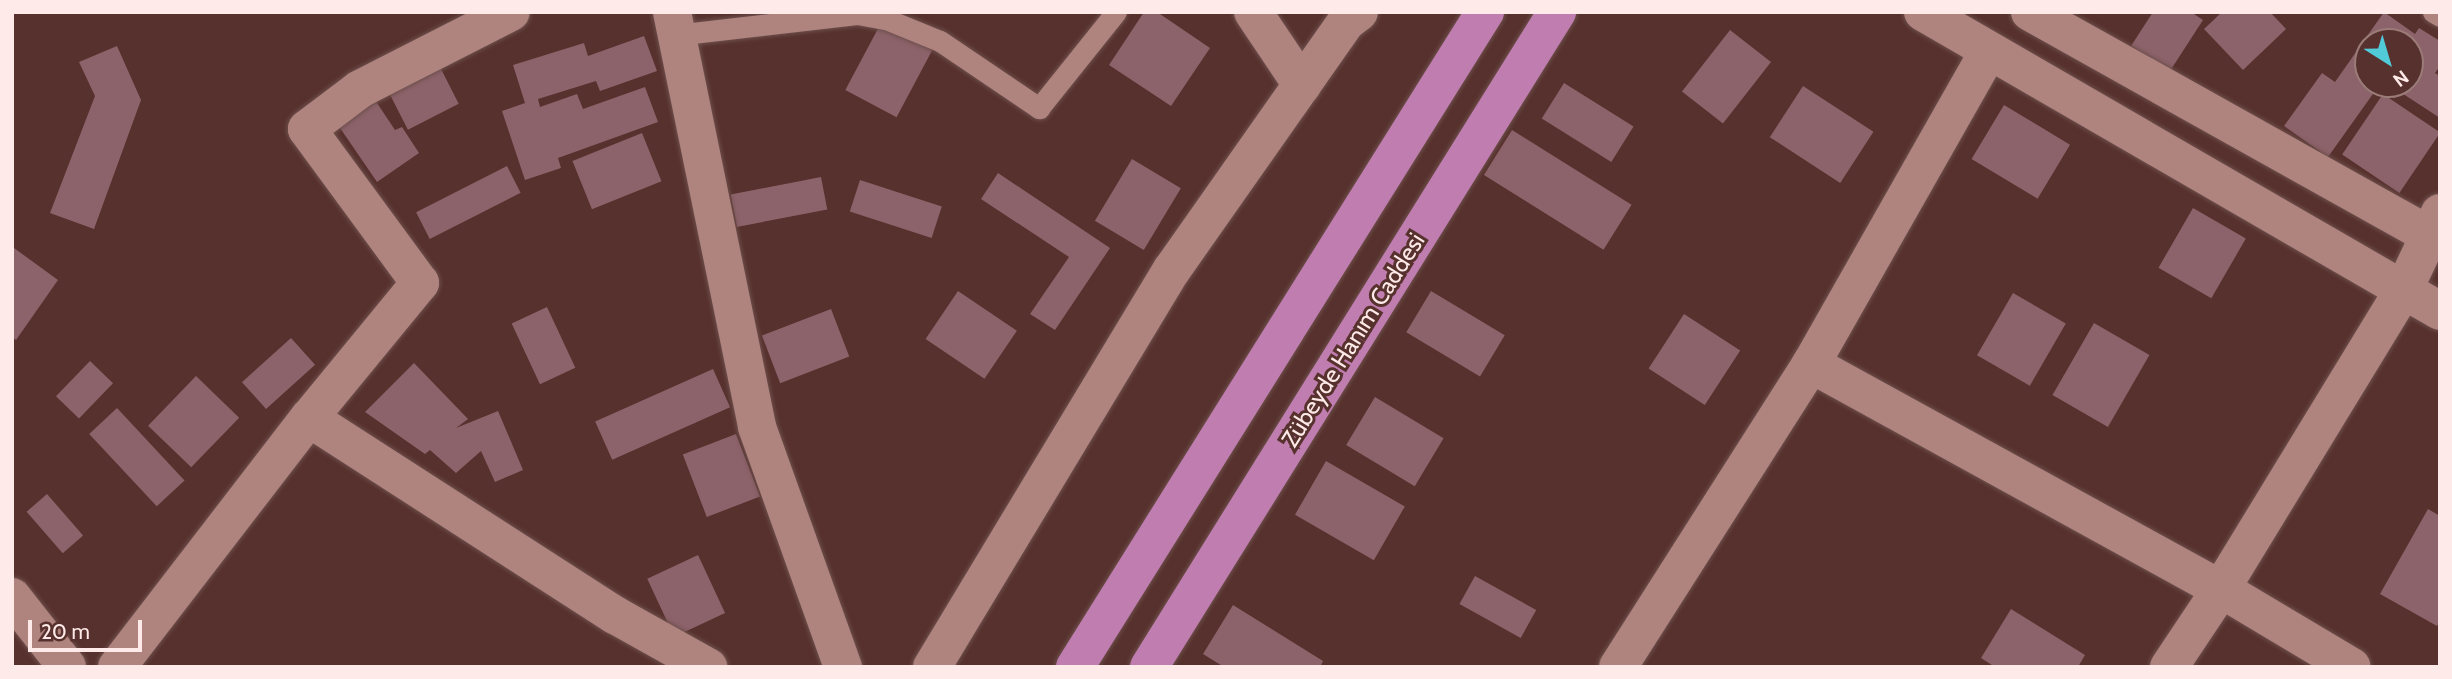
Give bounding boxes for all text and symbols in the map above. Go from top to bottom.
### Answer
north arrow [2354,28,2424,98]
text: N [2388,65,2413,92]
street label: Zübeyde Hanım Caddesi [1275,228,1431,452]
scale bar [32,606,145,650]
text: 20 m [41,619,90,644]

